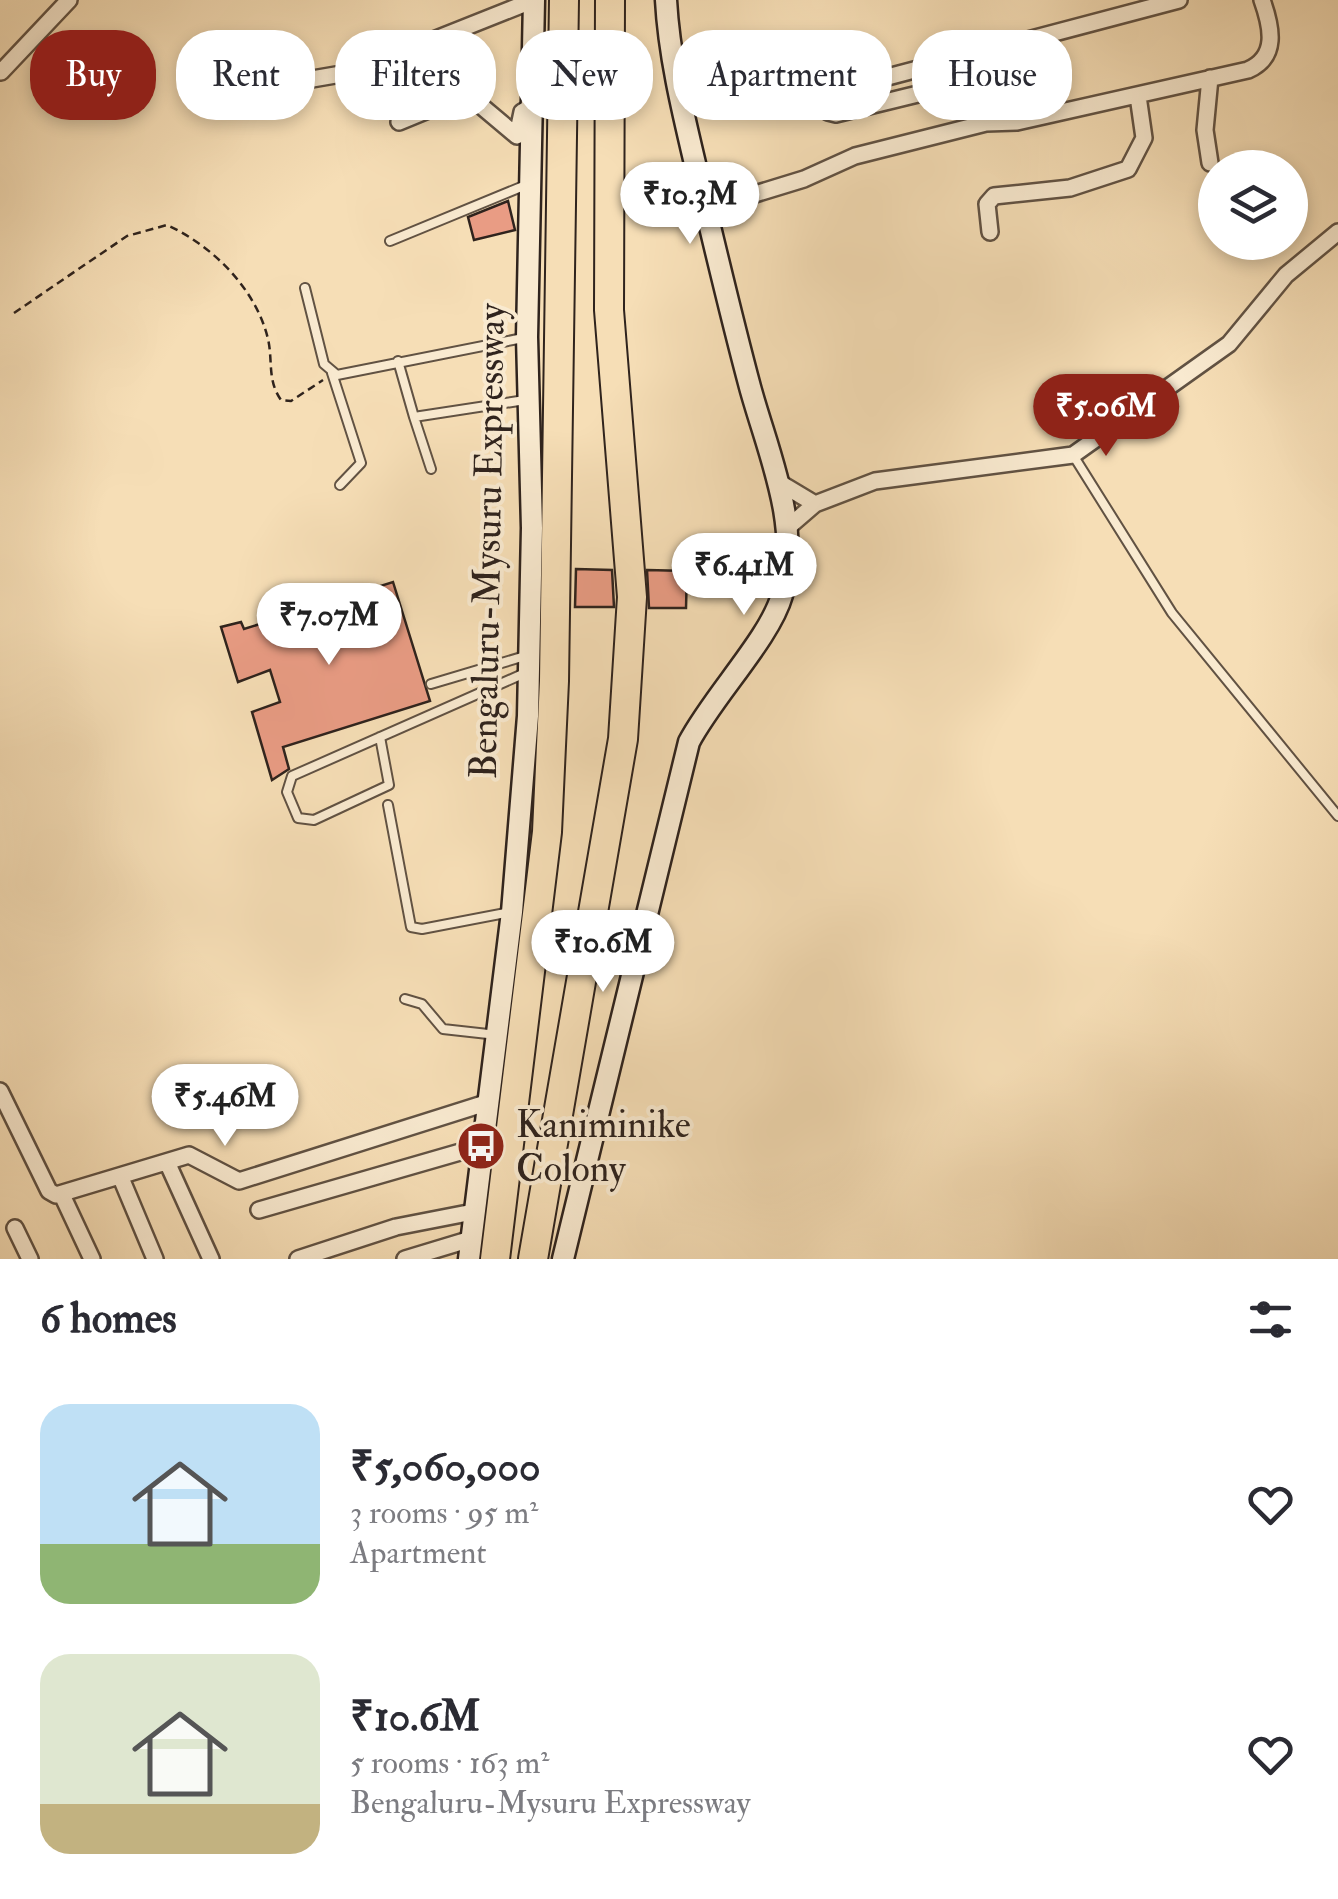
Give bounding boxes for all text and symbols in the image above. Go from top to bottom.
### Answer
chip: Buy [30,30,156,120]
chip: Rent [176,30,315,120]
chip: Filters [335,30,496,120]
chip: New [516,30,653,120]
chip: Apartment [673,30,892,120]
chip: House [912,30,1072,120]
map controls [1198,150,1308,260]
button: layers [1198,150,1308,260]
pin: ₹10.3M [609,162,771,247]
text: ₹10.3M [642,174,738,214]
street label: Bengaluru-Mysuru Expressway [460,302,516,779]
pin: ₹5.06M [1025,374,1187,459]
text: ₹5.06M [1055,386,1157,426]
pin: ₹6.41M [663,533,825,618]
text: ₹6.41M [694,545,794,585]
pin: ₹7.07M [248,583,410,668]
text: ₹7.07M [279,595,379,635]
pin: ₹10.6M [522,910,684,995]
text: ₹10.6M [553,922,653,962]
pin: ₹5.46M [144,1064,306,1149]
text: ₹5.46M [174,1076,276,1116]
place label: Kaniminike Colony [516,1101,691,1193]
bus stop icon: Kaniminike Colony [455,1120,507,1172]
icon: filters [1243,1292,1298,1347]
text: 6 homes [40,1293,177,1345]
text: ₹5,060,000 [350,1441,541,1493]
icon: home [120,1444,240,1564]
icon: heart [1243,1477,1298,1532]
text: 3 rooms · 95 m² [350,1493,538,1533]
text: Apartment [350,1533,487,1573]
text: ₹10.6M [350,1691,480,1743]
icon: home [120,1694,240,1814]
icon: heart [1243,1727,1298,1782]
text: 5 rooms · 163 m² [350,1743,549,1783]
text: Bengaluru-Mysuru Expressway [350,1783,751,1823]

